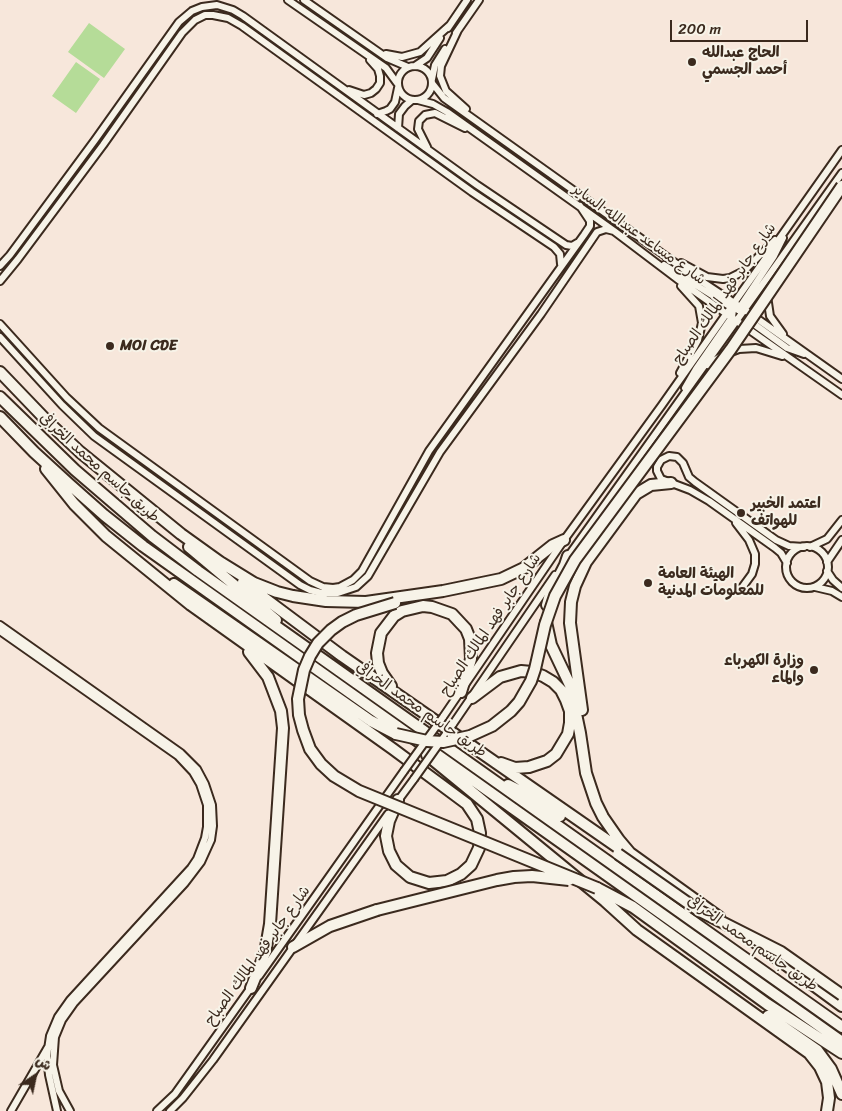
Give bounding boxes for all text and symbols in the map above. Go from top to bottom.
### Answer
scale bar [672,10,810,42]
text: 200 m [678,16,721,42]
place label: الحاج عبدالله أحمد الجسمي [702,44,787,79]
marker: الحاج عبدالله أحمد الجسمي [686,56,698,68]
street label: شارع مساعد عبدالله الساير [569,181,709,289]
street label: شارع جابر فهد المالك الصباح [669,220,781,368]
place label: MOI CDE [120,337,177,355]
marker: MOI CDE [104,340,116,352]
street label: طريق جاسم محمد الخرافي [35,409,163,527]
place label: اعتمد الخبير للهواتف [751,495,821,530]
marker: اعتمد الخبير للهواتف [735,507,747,519]
street label: شارع جابر فهد المالك الصباح [437,550,545,700]
place label: الهيئة العامة للمعلومات المدنية [658,565,764,600]
marker: الهيئة العامة للمعلومات المدنية [642,577,654,589]
place label: وزارة الكهرباء والماء [724,652,804,687]
street label: طريق جاسم محمد الخرافي [352,658,490,762]
marker: وزارة الكهرباء والماء [808,664,820,676]
street label: شارع جابر فهد المالك الصباح [201,883,315,1029]
street label: طريق جاسم محمد الخرافي [683,892,821,996]
text: ش [30,1048,57,1078]
north arrow [10,1051,60,1101]

